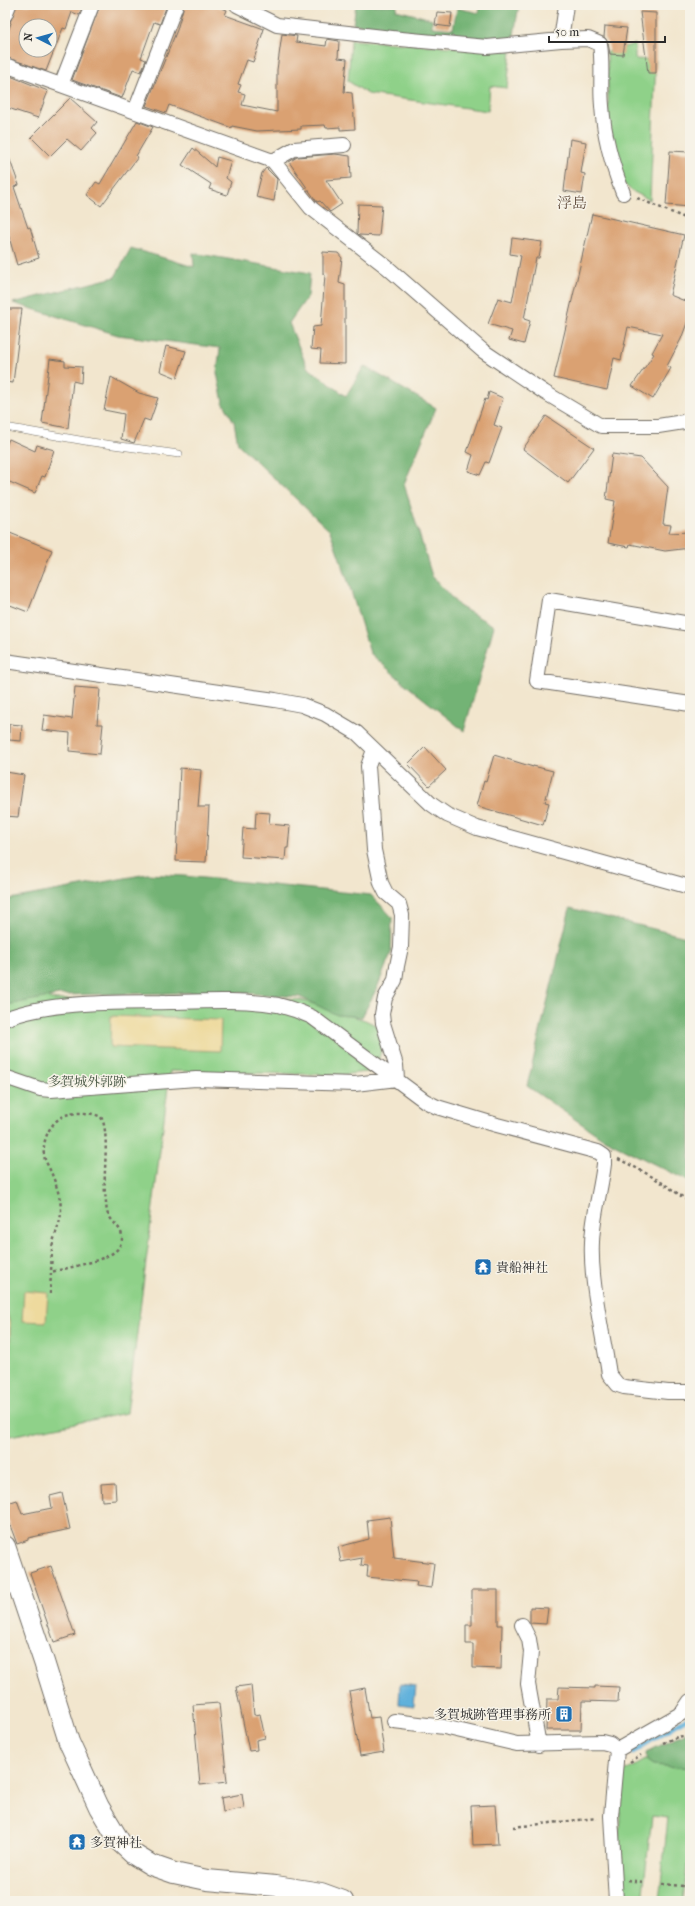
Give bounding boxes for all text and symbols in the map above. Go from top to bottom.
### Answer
north arrow [18,18,58,58]
scale bar [549,18,665,44]
text: 50 m [555,25,579,39]
text: N [22,32,36,42]
district label: 浮島 [557,194,587,212]
park label: 多賀城外郭跡 [48,1074,126,1089]
temple icon: 貴船神社 [473,1257,493,1277]
place label: 貴船神社 [496,1260,548,1275]
building icon: 多賀城跡管理事務所 [554,1704,574,1724]
place label: 多賀城跡管理事務所 [434,1707,551,1722]
temple icon: 多賀神社 [67,1832,87,1852]
place label: 多賀神社 [90,1835,142,1850]

